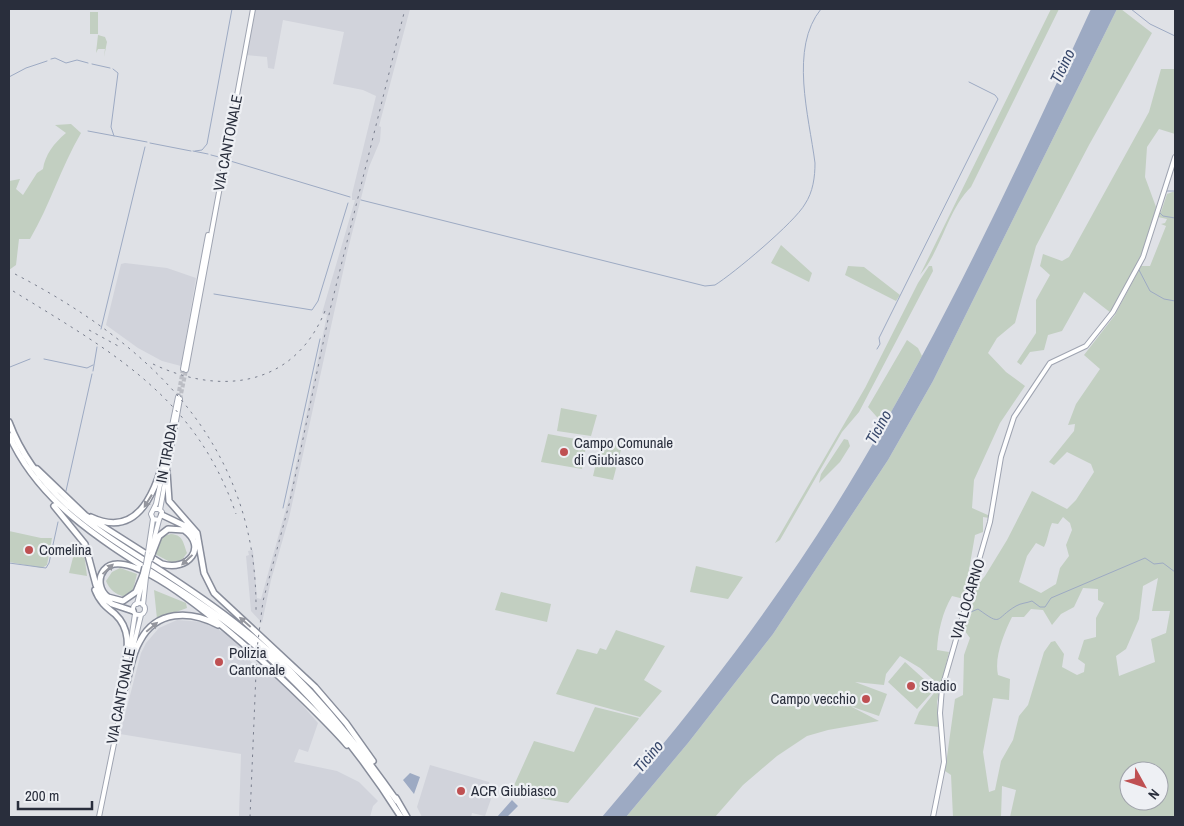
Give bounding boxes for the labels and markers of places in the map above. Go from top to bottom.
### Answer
place label: Campo Comunale di Giubiasco [574,432,673,470]
marker: Campo Comunale di Giubiasco [558,446,570,458]
place label: Comelina [39,539,92,560]
marker: Comelina [23,544,35,556]
place label: Polizia Cantonale [229,642,285,680]
marker: Polizia Cantonale [213,656,225,668]
place label: Stadio [921,675,957,696]
marker: Stadio [905,680,917,692]
place label: Campo vecchio [771,688,856,709]
marker: Campo vecchio [860,693,872,705]
place label: ACR Giubiasco [470,780,557,801]
marker: ACR Giubiasco [455,785,467,797]

